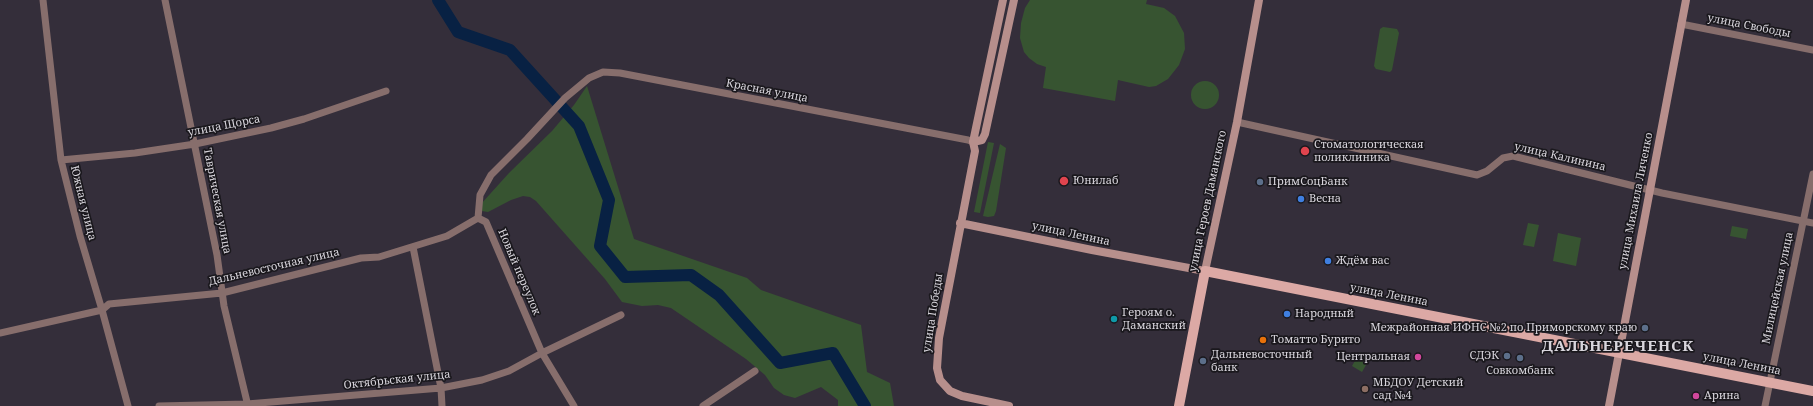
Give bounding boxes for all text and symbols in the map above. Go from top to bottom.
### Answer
street label: улица Свободы [1706,11,1792,41]
street label: Красная улица [725,77,809,105]
street label: улица Щорса [187,112,261,140]
street label: улица Героев Даманского [1187,129,1229,273]
street label: улица Михаила Личенко [1616,131,1656,271]
place label: Стоматологическая поликлиника [1314,138,1424,164]
street label: улица Калинина [1513,140,1607,174]
marker: Стоматологическая поликлиника [1299,145,1311,157]
street label: Таврическая улица [200,147,234,255]
street label: Южная улица [67,164,99,242]
place label: Юнилаб [1073,174,1118,188]
marker: Юнилаб [1058,175,1070,187]
place label: ПримСоцБанк [1268,175,1348,189]
marker: ПримСоцБанк [1255,177,1265,187]
place label: Весна [1309,192,1341,206]
marker: Весна [1296,194,1306,204]
street label: улица Ленина [1031,219,1111,249]
street label: Новый переулок [495,227,543,317]
street label: Милицейская улица [1760,231,1796,345]
street label: Дальневосточная улица [207,245,341,289]
place label: Ждём вас [1336,254,1389,268]
marker: Ждём вас [1323,256,1333,266]
street label: улица Победы [920,272,946,354]
street label: улица Ленина [1349,281,1429,309]
place label: Героям о. Даманский [1122,306,1186,332]
place label: Народный [1295,307,1354,321]
marker: Народный [1282,309,1292,319]
marker: Героям о. Даманский [1109,314,1119,324]
place label: Межрайонная ИФНС №2 по Приморскому краю [1370,321,1637,335]
marker: Межрайонная ИФНС №2 по Приморскому краю [1640,323,1650,333]
place label: Томатто Бурито [1271,333,1360,347]
marker: Томатто Бурито [1258,335,1268,345]
district label: ДАЛЬНЕРЕЧЕНСК [1542,338,1694,356]
place label: Дальневосточный банк [1211,348,1312,374]
place label: СДЭК [1469,349,1499,363]
place label: Центральная [1336,350,1410,364]
street label: улица Ленина [1702,350,1782,378]
marker: СДЭК [1502,351,1512,361]
marker: Центральная [1413,352,1423,362]
marker: Совкомбанк [1515,353,1525,363]
marker: Дальневосточный банк [1198,356,1208,366]
place label: Совкомбанк [1486,364,1554,378]
street label: Октябрьская улица [343,368,451,392]
place label: МБДОУ Детский сад №4 [1373,376,1463,402]
marker: МБДОУ Детский сад №4 [1360,384,1370,394]
place label: Арина [1704,389,1740,403]
marker: Арина [1691,391,1701,401]

